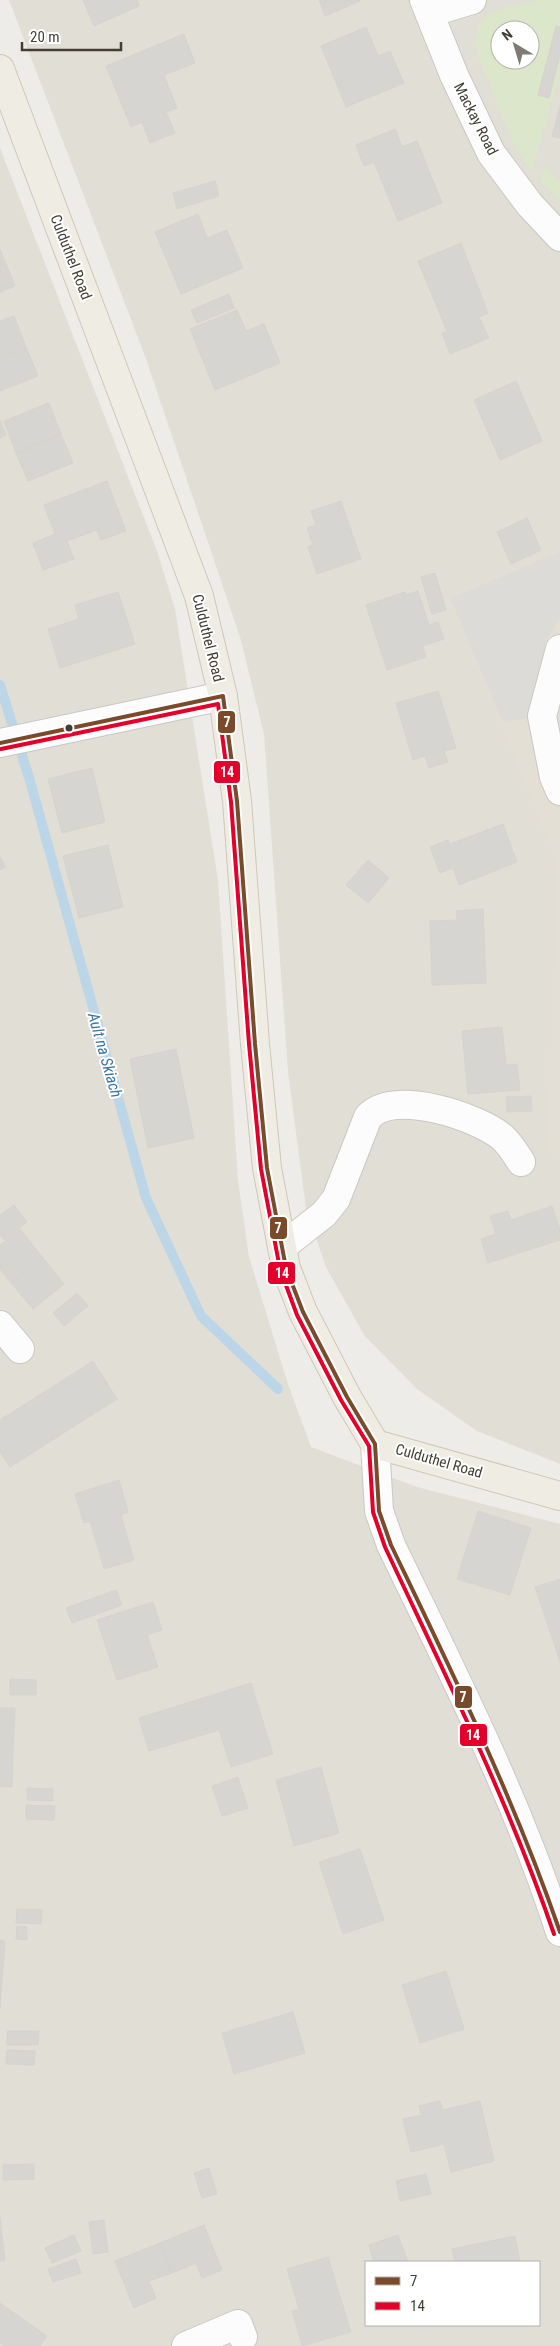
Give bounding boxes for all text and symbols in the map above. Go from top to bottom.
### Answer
scale bar [22,20,121,52]
north arrow [490,20,540,70]
text: N [499,26,515,44]
text: 20 m [30,28,60,46]
street label: Mackay Road [450,80,502,158]
street label: Culduthel Road [47,212,95,302]
street label: Culduthel Road [188,592,228,684]
line badge: 7 [217,710,236,734]
text: 7 [223,714,231,730]
unlabelled marker [64,723,74,733]
line badge: 14 [213,760,241,784]
text: 14 [220,764,234,780]
water label: Ault na Skiach [84,1009,126,1100]
line badge: 7 [269,1216,288,1240]
text: 7 [274,1220,282,1236]
line badge: 14 [267,1261,296,1285]
text: 14 [275,1265,289,1281]
street label: Culduthel Road [393,1440,485,1482]
line badge: 7 [454,1685,473,1709]
text: 7 [459,1689,467,1705]
line badge: 14 [459,1723,488,1747]
text: 14 [466,1727,480,1743]
legend [365,2261,540,2326]
text: 7 [410,2272,417,2290]
text: 14 [410,2297,425,2315]

